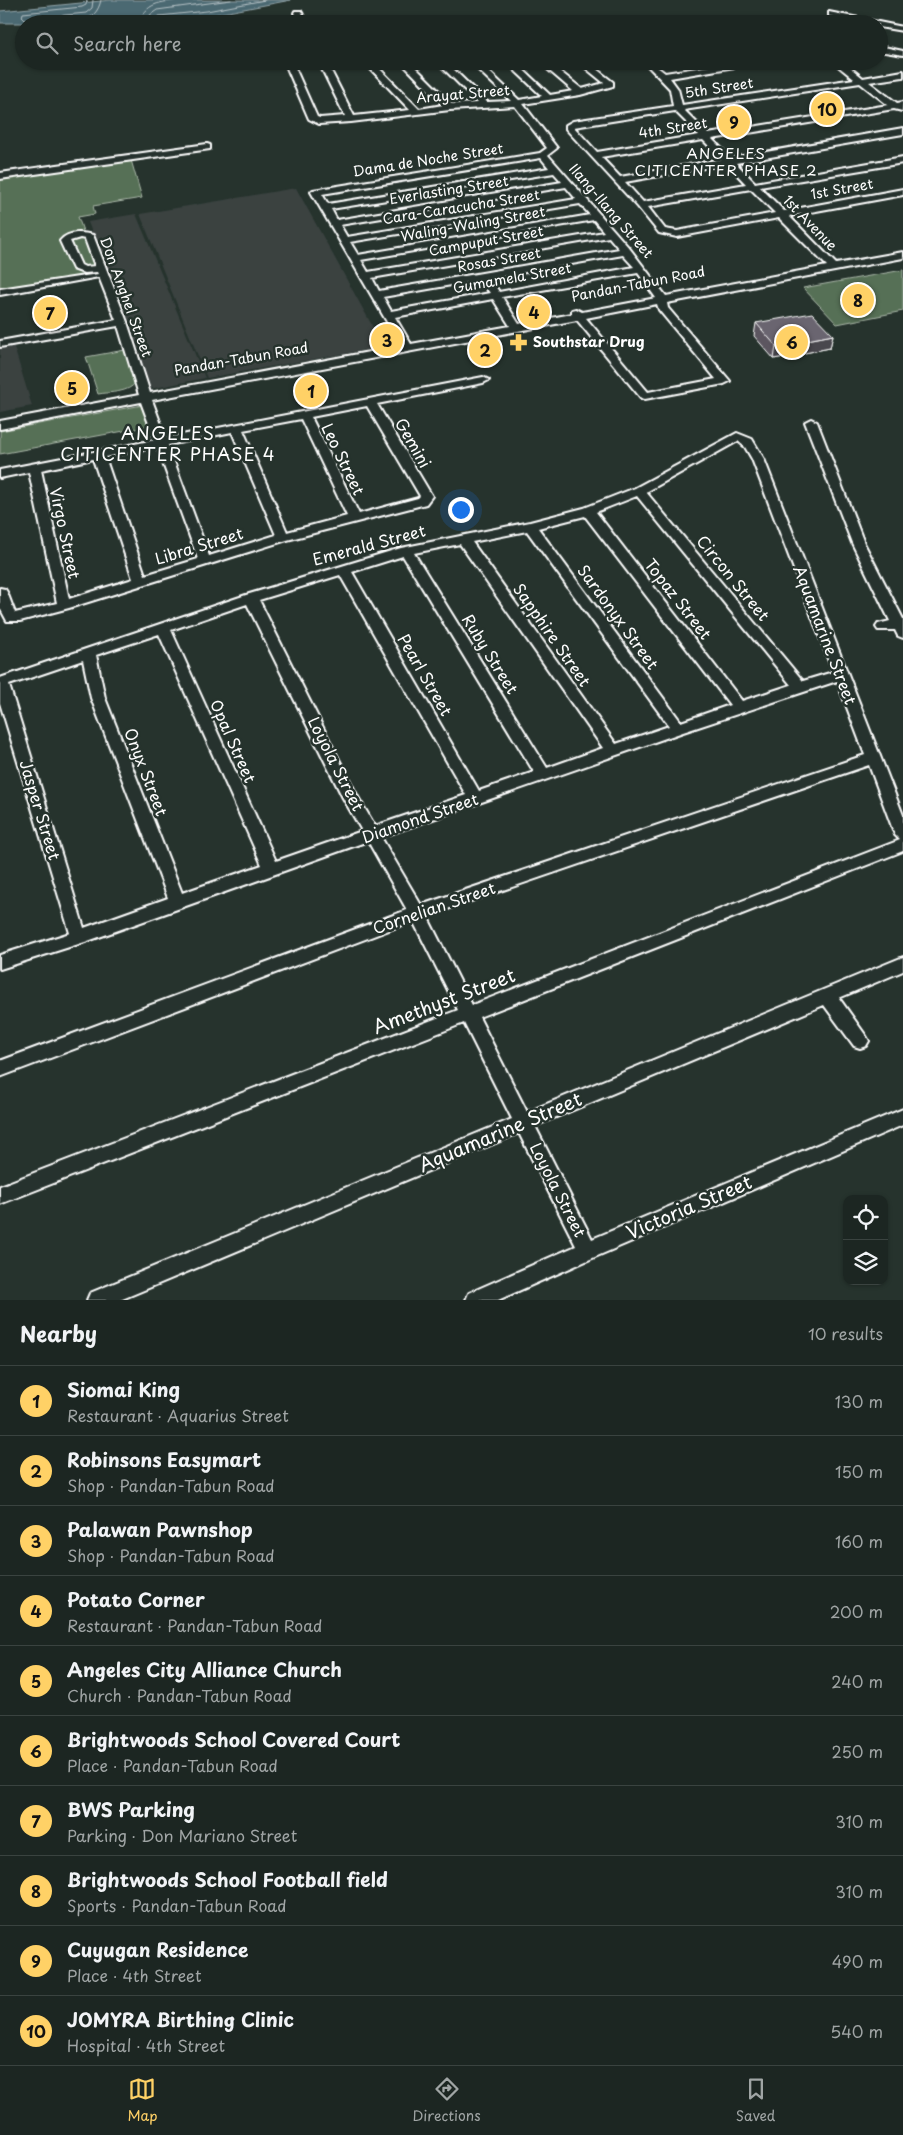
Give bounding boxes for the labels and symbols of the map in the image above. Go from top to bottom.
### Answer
street label: 5th Street [683,72,755,103]
street label: Arayat Street [415,79,511,108]
pin: 10 [811,90,843,128]
pin: 9 [718,103,750,141]
street label: 4th Street [637,112,709,143]
street label: Dama de Noche Street [351,137,505,182]
district label: ANGELES CITICENTER PHASE 2 [634,141,818,181]
street label: Ilang-Ilang Street [564,159,659,263]
street label: Everlasting Street [388,170,510,209]
street label: 1st Street [809,173,875,204]
street label: Cara-Caracucha Street [381,184,541,229]
street label: 1st Avenue [778,190,843,256]
street label: Waling-Waling Street [399,200,547,247]
street label: Campuput Street [427,220,545,261]
street label: Don Anghel Street [95,234,158,360]
street label: Rosas Street [455,242,543,277]
street label: Gumamela Street [451,257,573,298]
street label: Pandan-Tabun Road [569,260,707,307]
pin: 8 [842,281,874,319]
pin: 4 [518,293,550,331]
pin: 7 [34,294,66,332]
pin: 3 [371,321,403,359]
pin: 6 [776,323,808,361]
pin: 2 [469,331,501,369]
place label: Southstar Drug [533,331,644,352]
pharmacy icon: Southstar Drug [509,332,529,352]
street label: Pandan-Tabun Road [172,336,310,381]
pin: 5 [56,369,88,407]
pin: 1 [295,372,327,410]
street label: Gemini [390,413,438,472]
district label: ANGELES CITICENTER PHASE 4 [60,419,276,467]
street label: Leo Street [316,419,372,499]
street label: Virgo Street [45,485,87,581]
your location [448,497,474,523]
street label: Emerald Street [310,517,428,571]
street label: Libra Street [152,520,246,570]
street label: Circon Street [692,529,776,626]
street label: Topaz Street [639,553,718,644]
street label: Sardonyx Street [572,559,665,674]
street label: Aquamarine Street [788,562,864,708]
street label: Sapphire Street [508,578,598,691]
street label: Ruby Street [457,609,525,699]
street label: Pearl Street [393,629,459,720]
street label: Opal Street [205,695,263,787]
street label: Loyola Street [303,712,371,815]
street label: Onyx Street [119,724,175,819]
street label: Jasper Street [14,757,68,863]
street label: Diamond Street [358,786,481,848]
street label: Cornelian Street [369,875,499,939]
street label: Amethyst Street [368,960,519,1040]
street label: Aquamarine Street [414,1084,586,1178]
street label: Loyola Street [525,1138,593,1241]
street label: Victoria Street [621,1167,756,1245]

